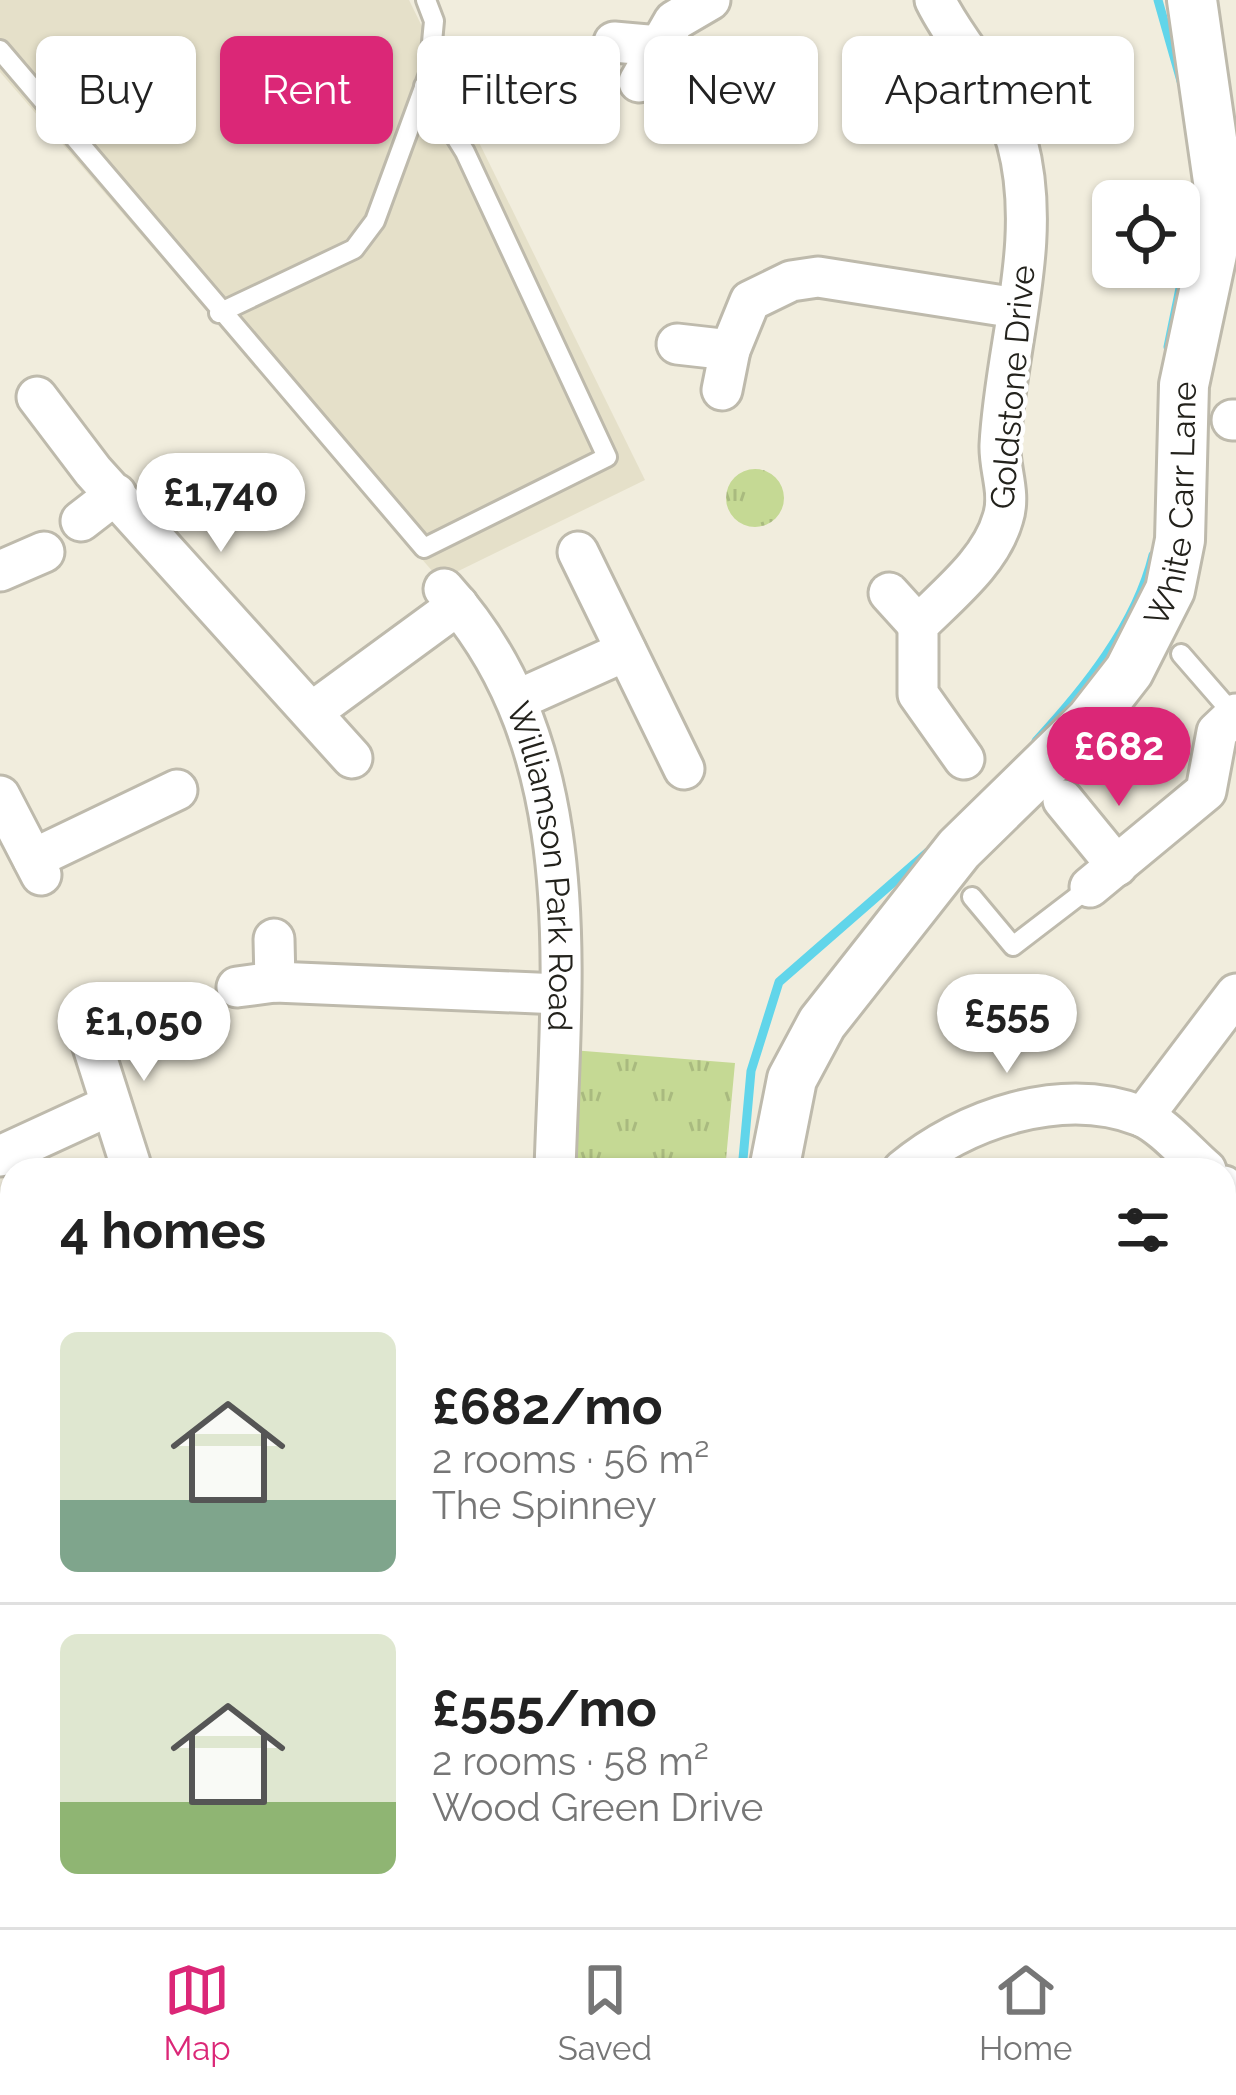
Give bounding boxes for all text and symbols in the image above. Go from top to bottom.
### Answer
chip: Buy [36,36,196,144]
chip: Rent [220,36,393,144]
chip: Filters [417,36,620,144]
chip: New [644,36,818,144]
chip: Apartment [842,36,1134,144]
map controls [1092,180,1200,288]
button: locate [1092,180,1200,288]
street label: Goldstone Drive [982,263,1043,511]
street label: White Carr Lane [1136,381,1204,633]
pin: £1,740 [123,453,319,555]
text: £1,740 [163,469,279,515]
street label: Williamson Park Road [498,696,580,1032]
pin: £682 [1048,707,1190,809]
text: £682 [1074,723,1164,769]
pin: £555 [936,974,1078,1076]
pin: £1,050 [46,982,242,1084]
text: £555 [964,990,1050,1036]
text: £1,050 [84,998,204,1044]
icon: filters [1110,1197,1176,1263]
text: 4 homes [60,1200,266,1260]
text: £682/mo [432,1376,663,1436]
icon: home [156,1380,300,1524]
text: 2 rooms · 56 m² [432,1436,709,1482]
text: The Spinney [432,1482,657,1528]
text: £555/mo [432,1678,657,1738]
icon: home [156,1682,300,1826]
text: 2 rooms · 58 m² [432,1738,709,1784]
text: Wood Green Drive [432,1784,763,1830]
tab: Map [164,1957,231,2068]
tab: Saved [558,1957,652,2068]
tab: Home [979,1957,1072,2068]

